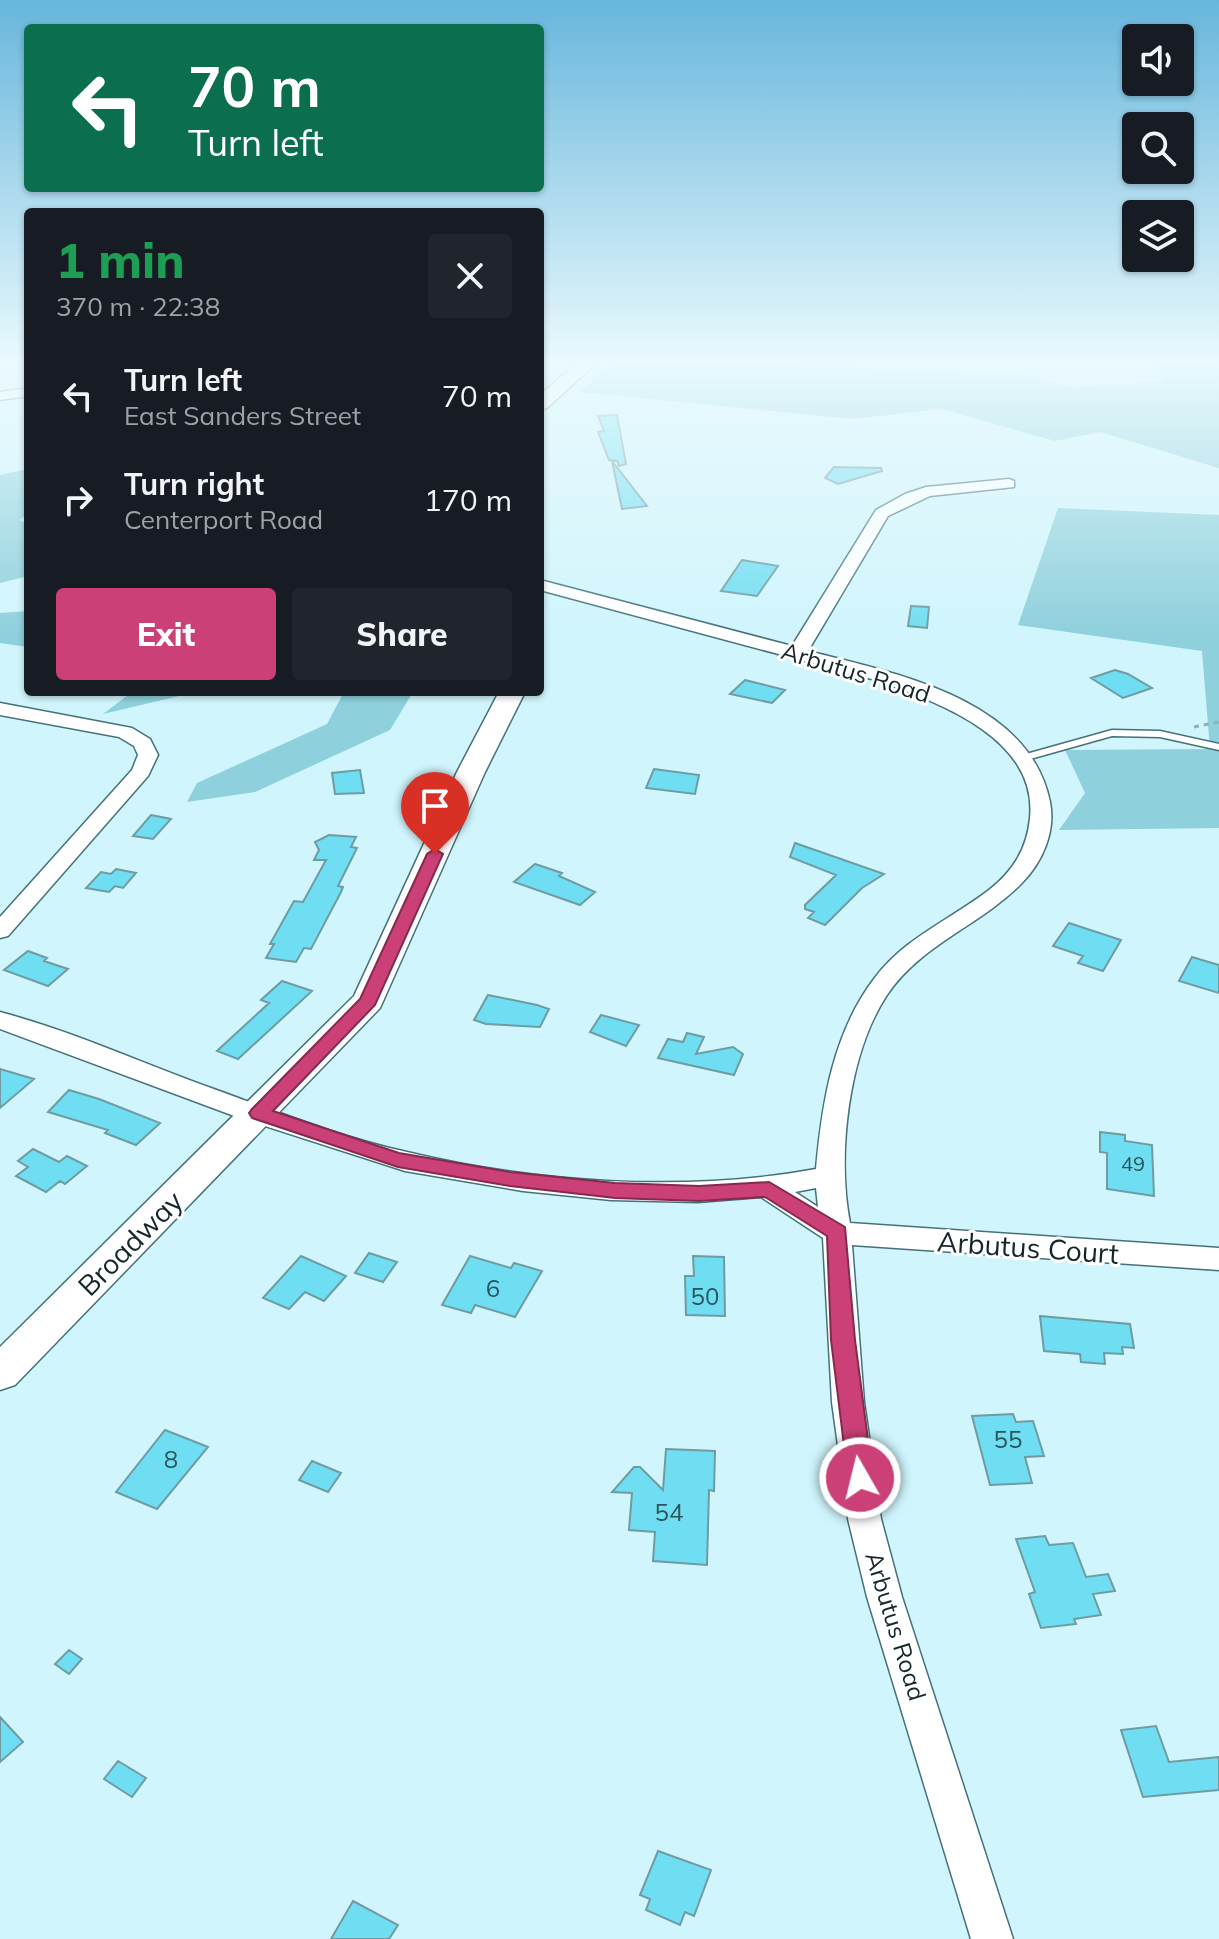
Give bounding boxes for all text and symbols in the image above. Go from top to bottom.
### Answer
map controls [1122,24,1194,272]
button: sound [1122,24,1194,96]
text: 70 m [188,51,321,121]
icon: left [56,56,160,160]
button: search [1122,112,1194,184]
text: Turn left [188,120,324,165]
button: layers [1122,200,1194,272]
text: 1 min [56,230,185,290]
button: close [428,234,512,318]
text: 370 m · 22:38 [56,290,220,323]
text: Turn left [124,361,242,399]
icon: left [56,374,100,418]
text: 70 m [442,377,512,415]
text: East Sanders Street [124,399,361,432]
text: Turn right [124,465,264,503]
icon: right [56,478,100,522]
text: 170 m [424,481,512,519]
text: Centerport Road [124,503,323,536]
button: Exit [56,588,276,680]
button: Share [292,588,512,680]
street label: Arbutus Road [778,635,934,709]
pin [401,772,469,854]
icon: arrive [413,784,457,828]
house number: 49 [1121,1151,1145,1176]
street label: Broadway [70,1183,190,1303]
street label: Arbutus Court [936,1223,1120,1271]
house number: 6 [486,1273,500,1303]
house number: 50 [691,1281,719,1311]
house number: 55 [994,1424,1022,1454]
position arrow [818,1436,902,1520]
house number: 8 [164,1444,178,1474]
house number: 54 [655,1497,683,1527]
street label: Arbutus Road [859,1548,933,1704]

